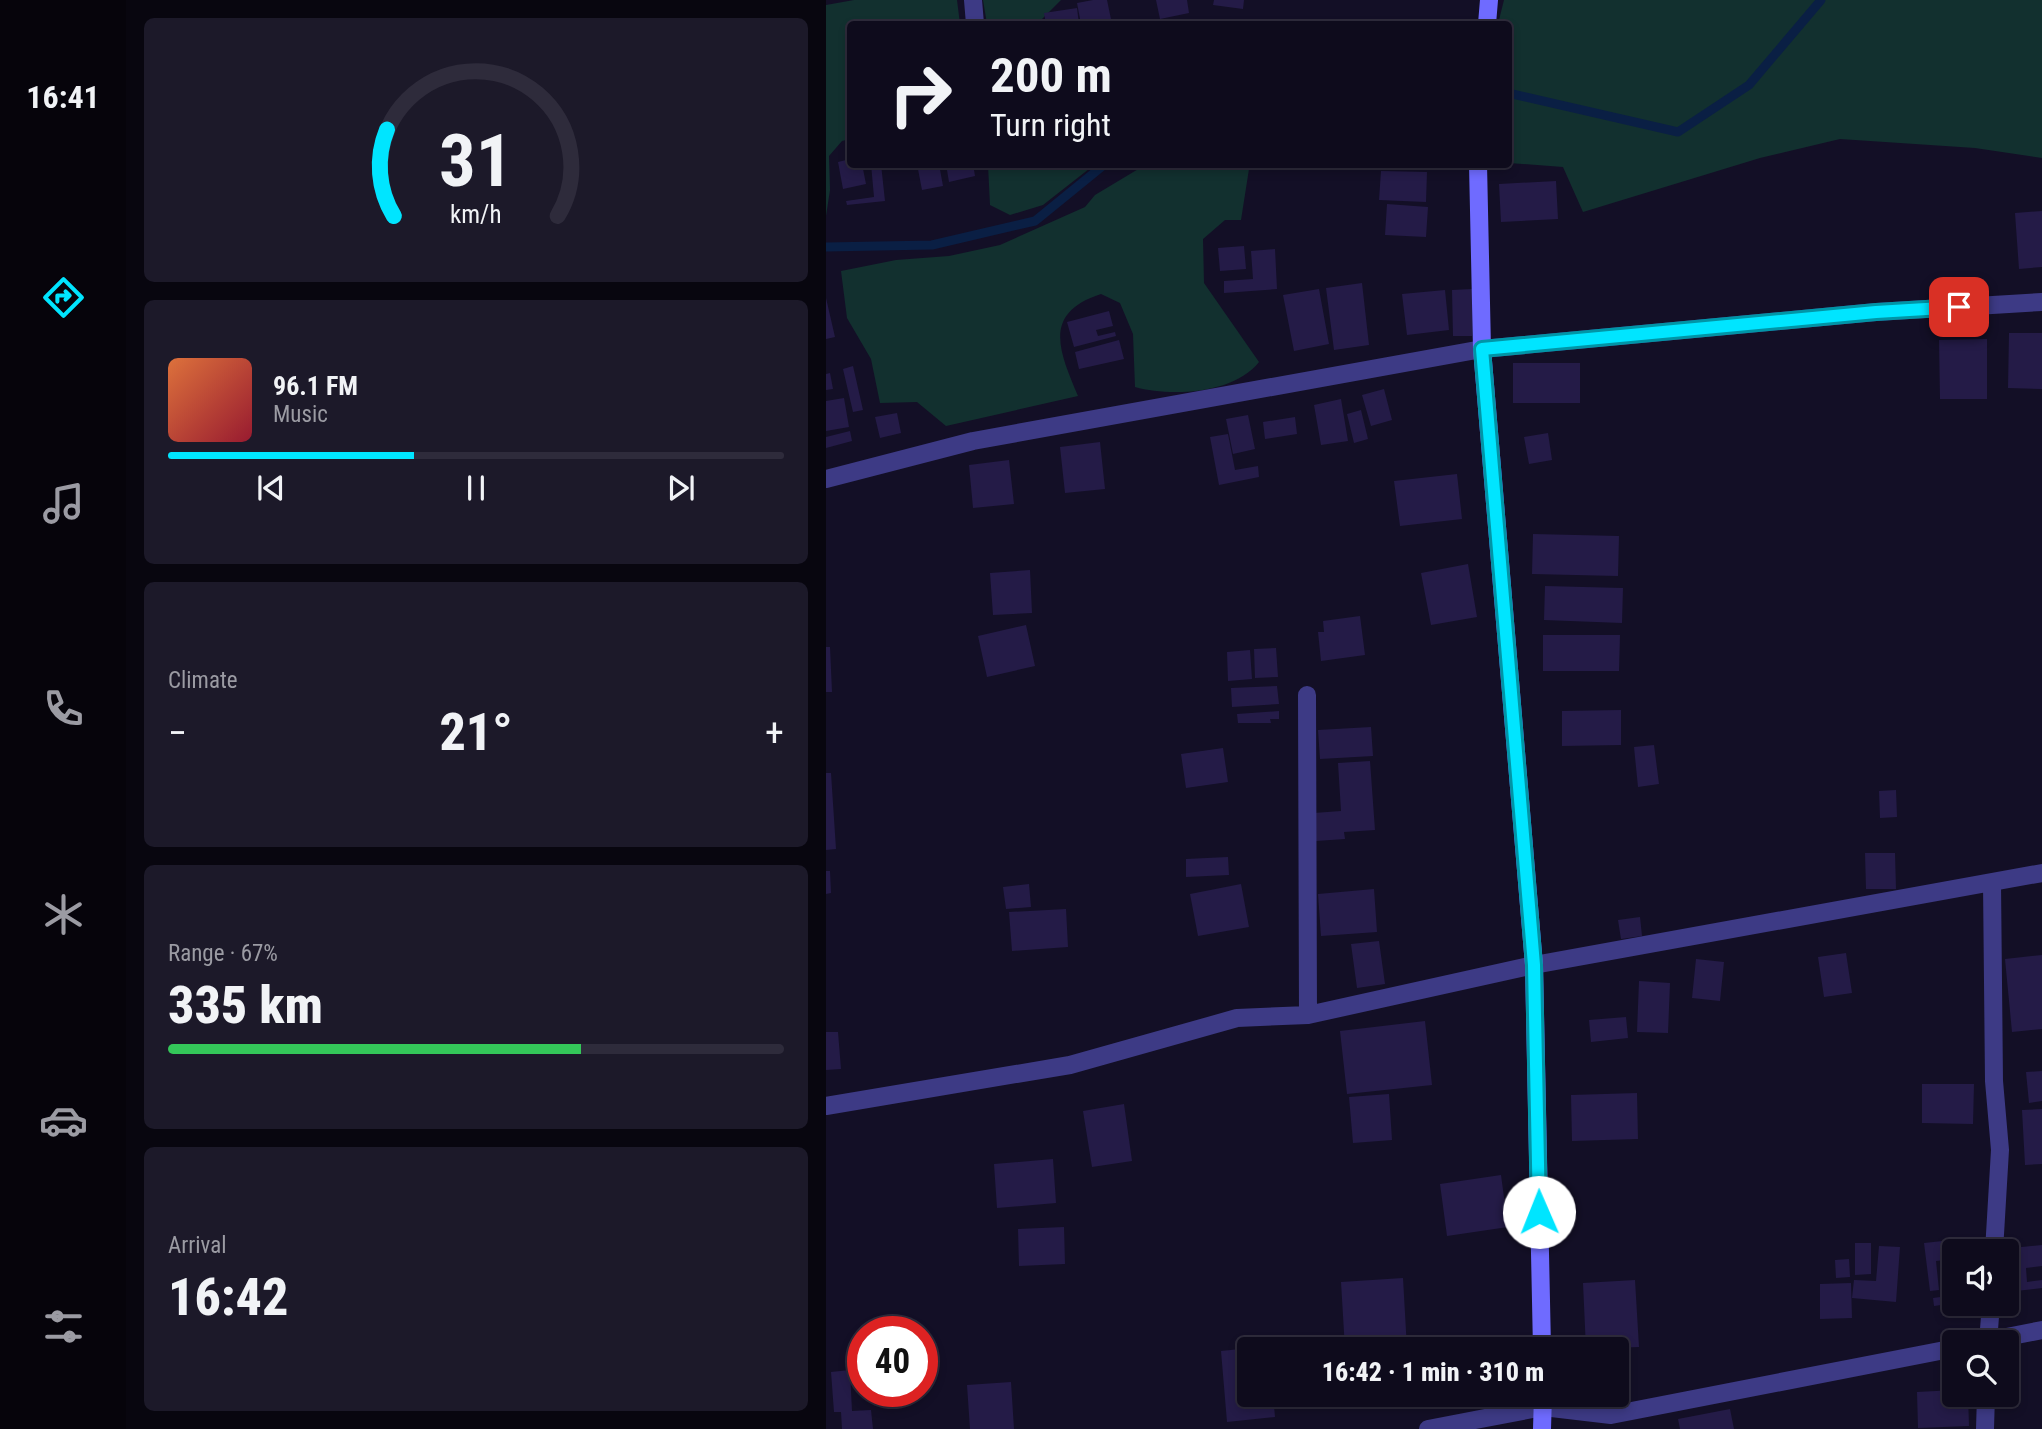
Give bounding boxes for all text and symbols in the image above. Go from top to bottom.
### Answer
text: 200 m [990,47,1112,104]
icon: right [875,49,966,140]
text: 16:41 [26,78,100,116]
text: Turn right [990,106,1111,144]
text: 31 [439,118,513,204]
text: km/h [450,200,502,229]
icon: directions [39,273,88,322]
pin [1929,277,1989,337]
icon: arrive [1940,288,1978,326]
text: 96.1 FM [273,371,358,401]
text: Music [273,401,328,428]
icon: previous [252,469,290,507]
icon: pause [457,469,495,507]
icon: next [662,469,700,507]
icon: music [39,479,88,528]
text: Climate [168,667,238,694]
icon: phone [39,684,88,733]
text: 21° [439,702,513,763]
text: − [168,711,187,755]
text: + [765,711,784,755]
icon: climate [39,890,88,939]
text: Range · 67% [168,940,278,967]
text: 335 km [168,975,323,1036]
icon: car [39,1096,88,1145]
position arrow [1502,1175,1576,1249]
text: Arrival [168,1232,227,1259]
map controls [1942,1239,2019,1407]
button: sound [1942,1239,2019,1316]
text: 16:42 [168,1267,288,1328]
icon: filters [39,1302,88,1351]
speed limit sign: 40 [847,1316,938,1407]
button: search [1942,1330,2019,1407]
text: 16:42 · 1 min · 310 m [1322,1357,1544,1387]

